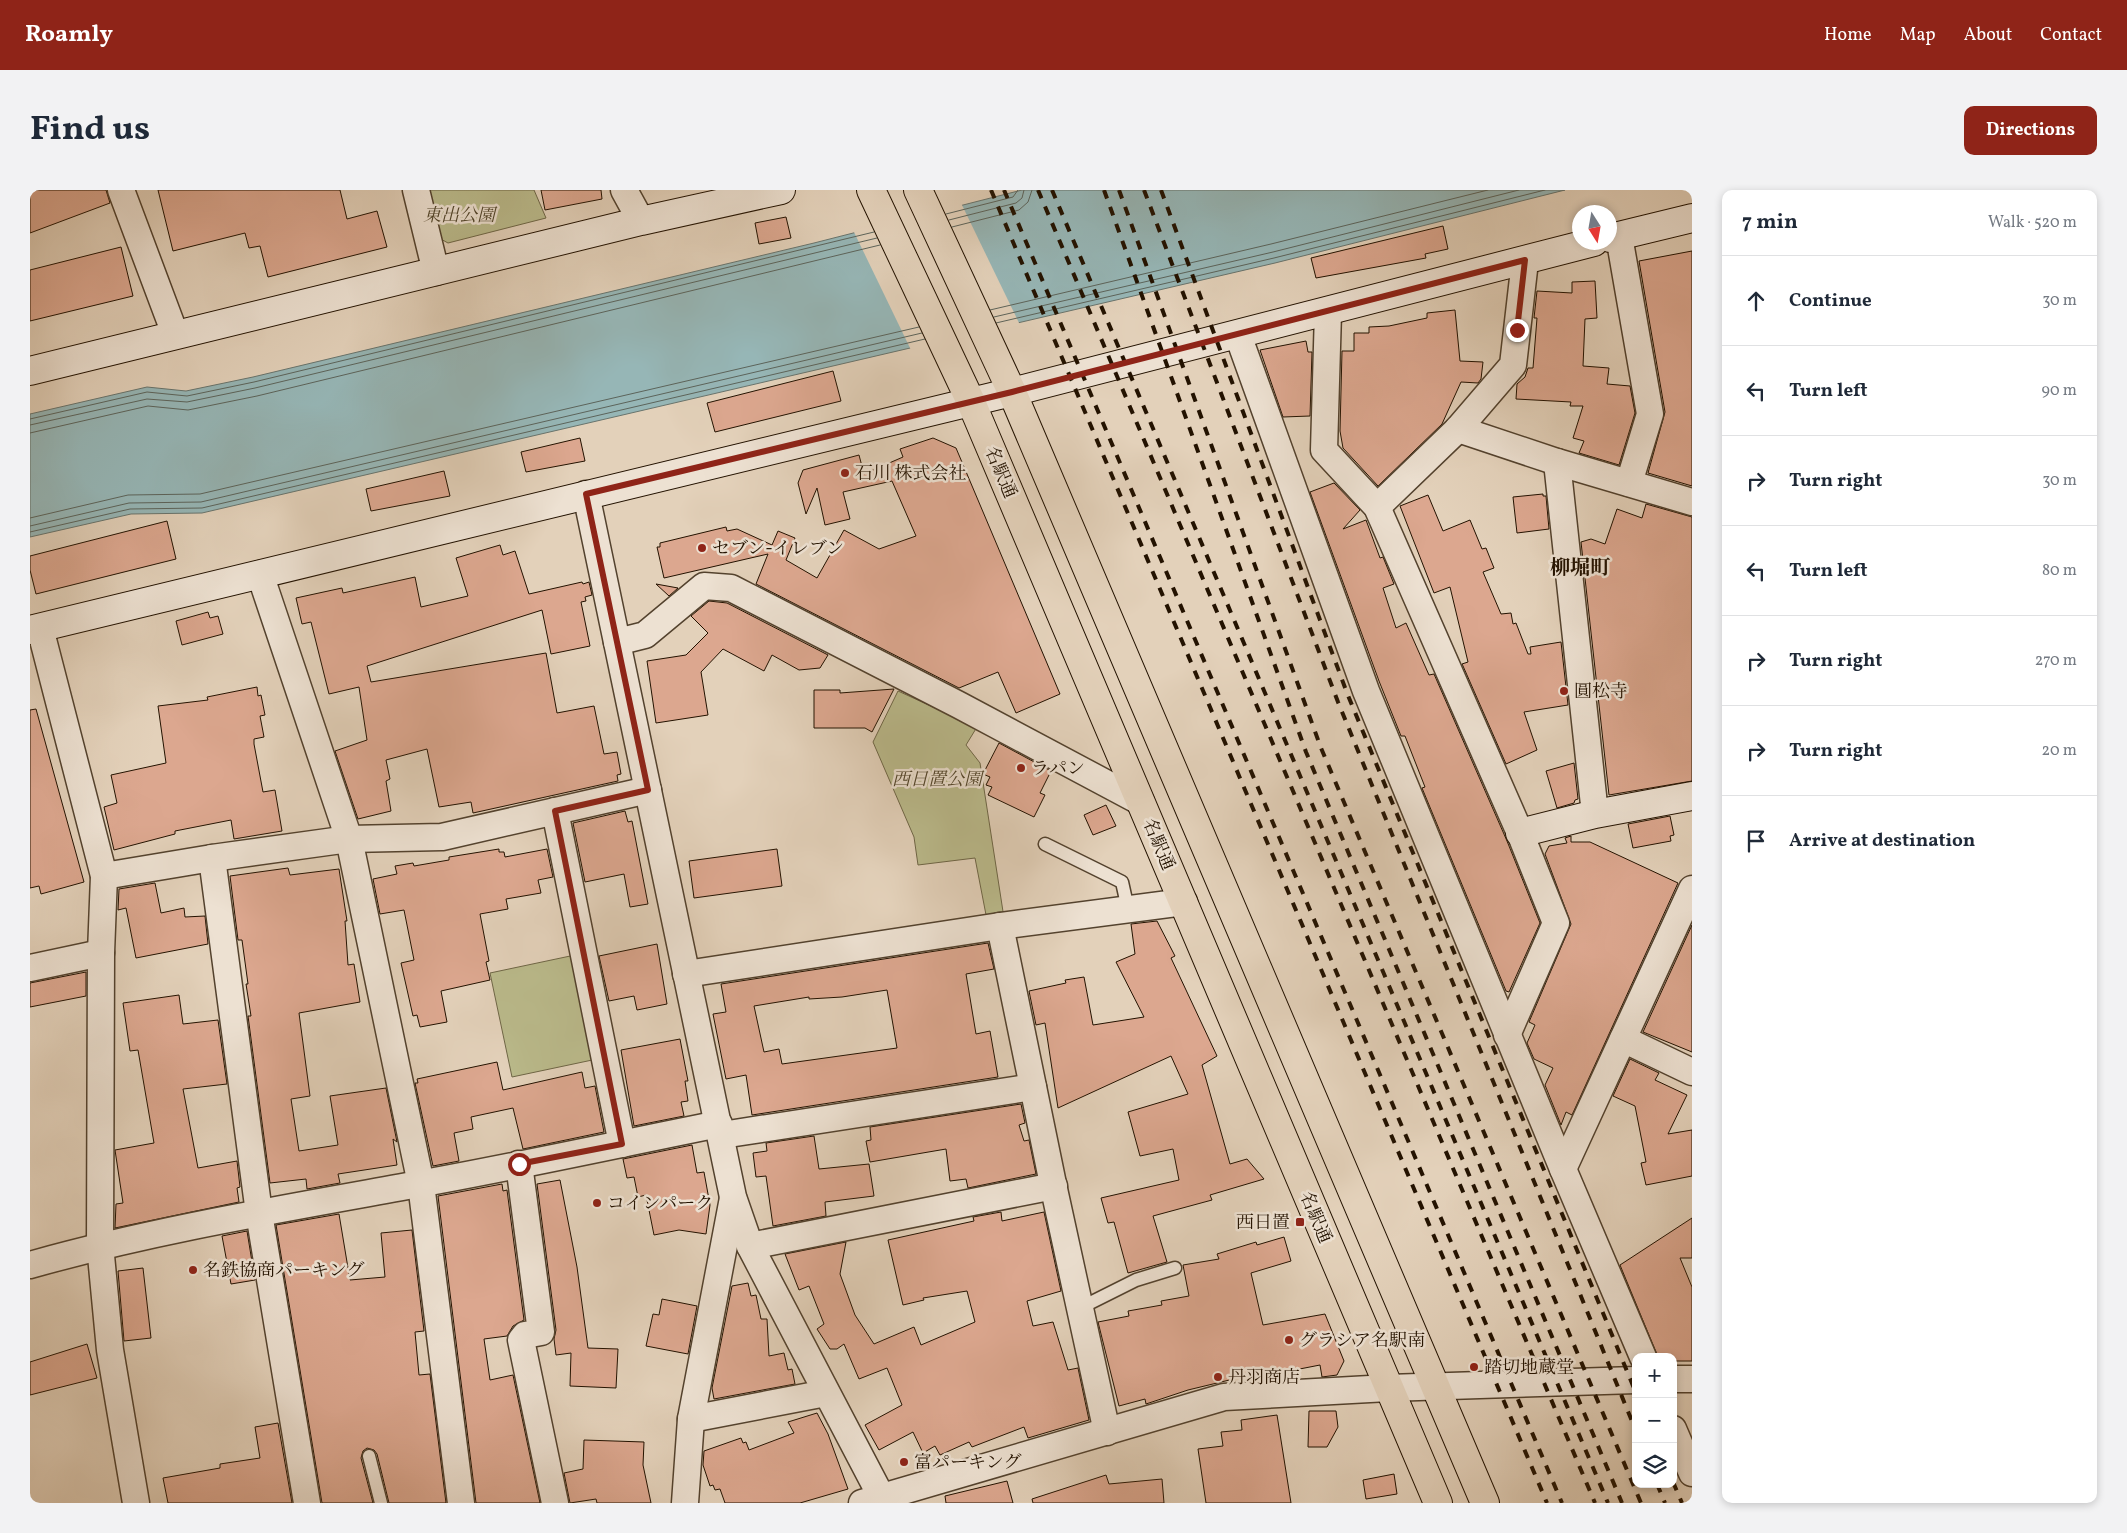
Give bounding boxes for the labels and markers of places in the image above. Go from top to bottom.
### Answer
place label: 石川 株式会社 [855,462,967,487]
marker: 石川 株式会社 [839,467,851,479]
place label: セブン-イレブン [712,537,844,562]
marker: セブン-イレブン [696,542,708,554]
place label: 圓松寺 [1574,680,1628,705]
marker: 圓松寺 [1558,685,1570,697]
place label: ラパン [1031,757,1085,782]
marker: ラパン [1015,762,1027,774]
place label: コインパーク [607,1192,713,1217]
marker: コインパーク [591,1197,603,1209]
place label: 西日置 [1236,1211,1290,1236]
marker: 西日置 [1294,1216,1306,1228]
place label: 名鉄協商パーキング [203,1259,364,1284]
marker: 名鉄協商パーキング [187,1264,199,1276]
place label: グラシア名駅南 [1299,1329,1425,1354]
marker: グラシア名駅南 [1283,1334,1295,1346]
place label: 踏切地蔵堂 [1484,1356,1574,1381]
marker: 踏切地蔵堂 [1468,1361,1480,1373]
place label: 丹羽商店 [1228,1366,1300,1391]
marker: 丹羽商店 [1212,1371,1224,1383]
place label: 富パーキング [914,1451,1021,1476]
marker: 富パーキング [898,1456,910,1468]

